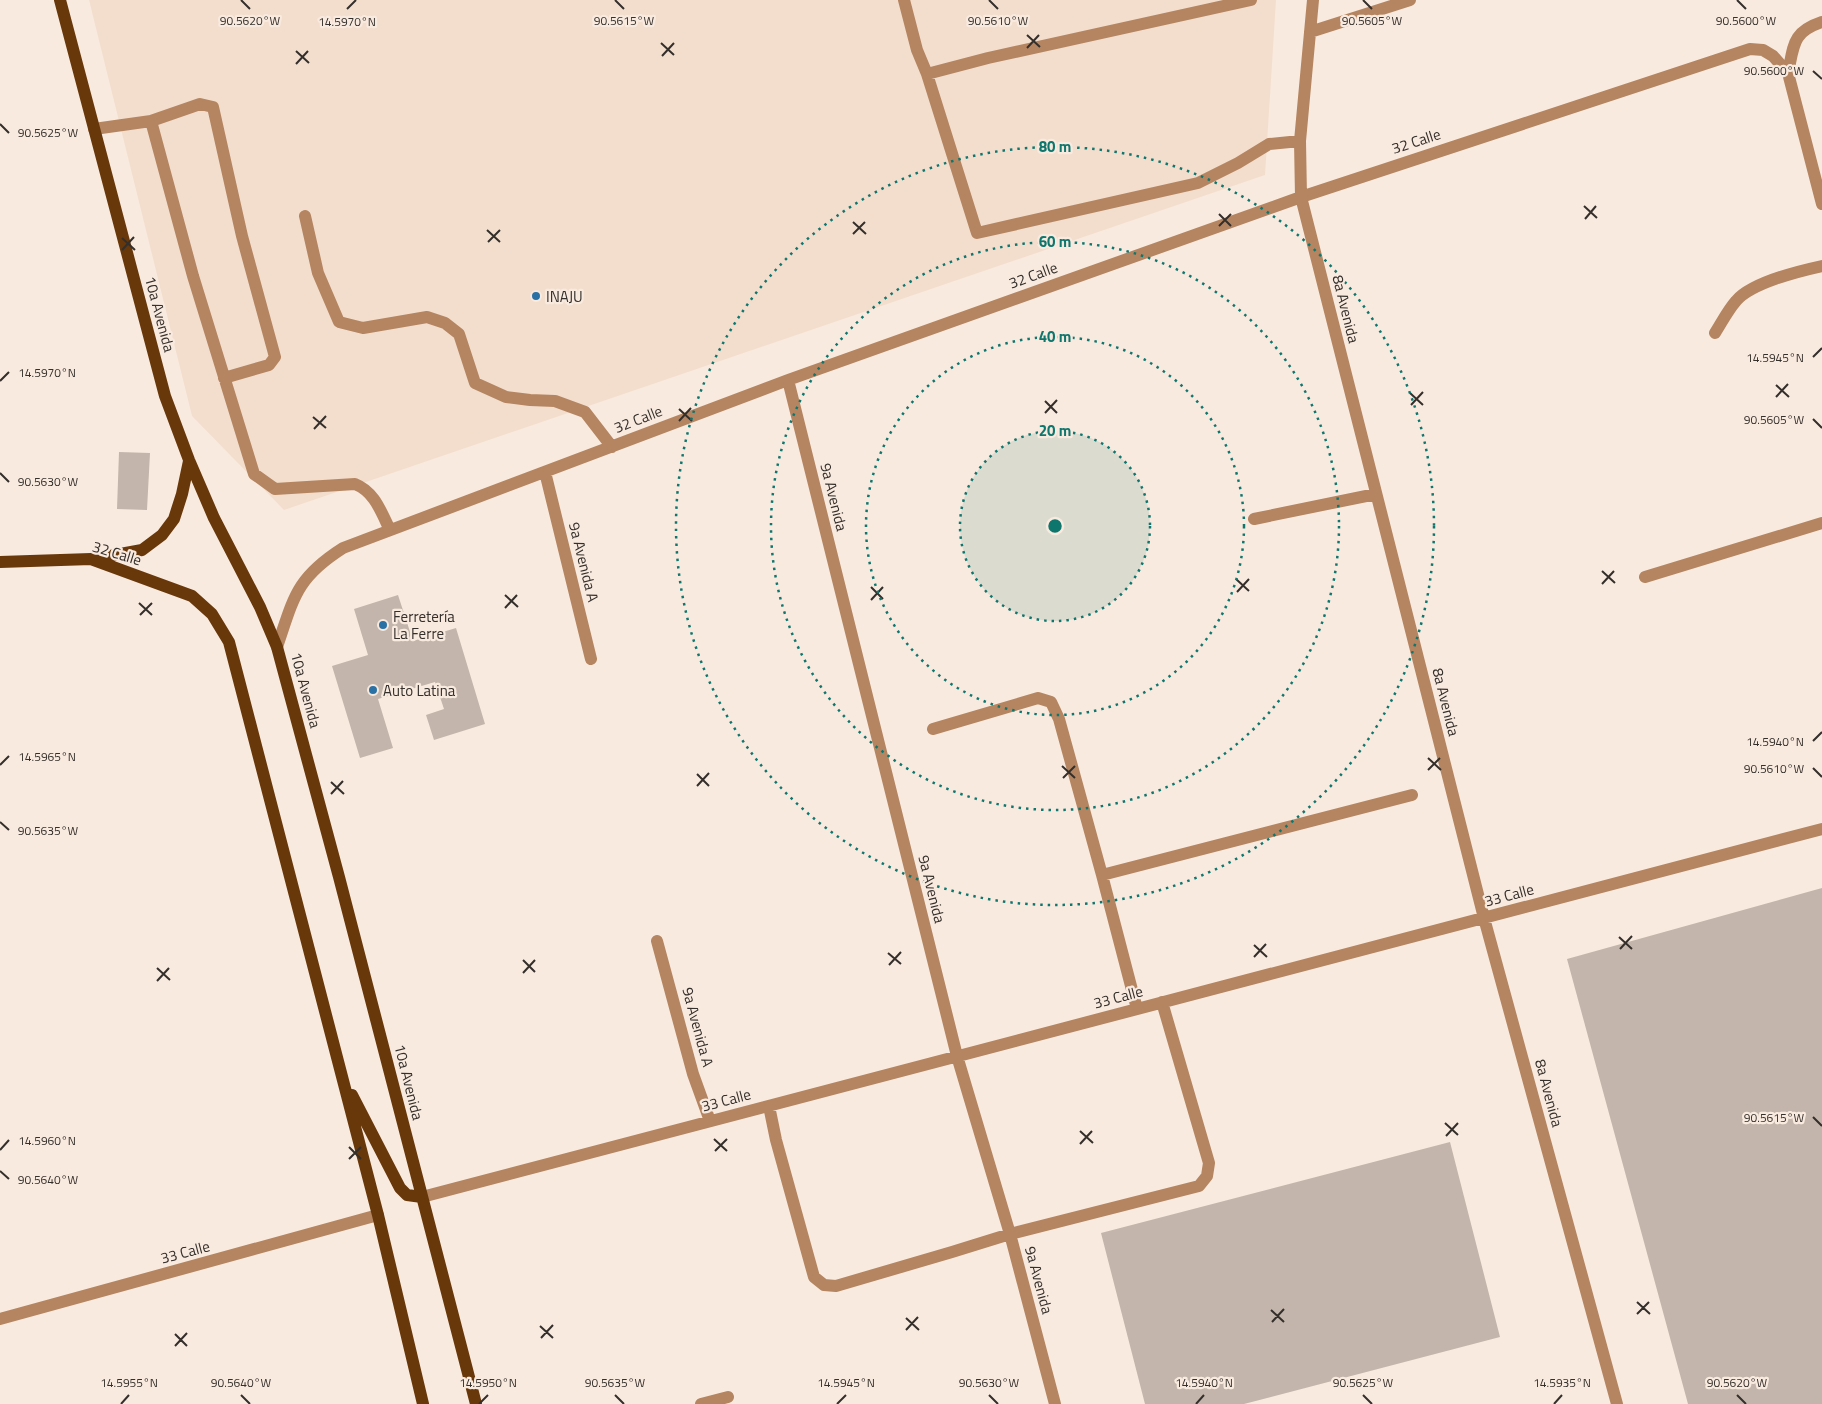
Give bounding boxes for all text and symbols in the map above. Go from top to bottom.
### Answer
text: 90.5620°W [220,11,280,30]
text: 90.5615°W [594,11,654,30]
text: 90.5610°W [968,11,1028,30]
text: 90.5605°W [1342,11,1402,30]
text: 90.5600°W [1716,11,1776,30]
text: 14.5970°N [318,12,376,31]
text: 90.5600°W [1744,61,1804,80]
street label: 32 Calle [1389,122,1443,160]
text: 90.5625°W [18,123,78,142]
text: 80 m [1039,135,1071,158]
text: 60 m [1039,230,1071,253]
street label: 32 Calle [1005,256,1061,294]
street label: 10a Avenida [139,273,181,355]
street label: 8a Avenida [1326,273,1366,346]
place label: INAJU [546,285,583,308]
marker: INAJU [530,290,542,302]
text: 40 m [1039,325,1071,348]
text: 14.5945°N [1746,348,1804,367]
text: 14.5970°N [18,363,76,382]
street label: 32 Calle [610,399,666,439]
text: 90.5605°W [1744,410,1804,429]
text: 20 m [1039,419,1071,442]
street label: 9a Avenida [814,461,854,534]
text: 90.5630°W [18,472,78,491]
centre of rings [1046,517,1064,535]
street label: 9a Avenida A [563,520,605,604]
street label: 32 Calle [90,535,144,571]
place label: Ferretería La Ferre [393,605,455,645]
marker: Ferretería La Ferre [377,619,389,631]
street label: 10a Avenida [285,649,327,731]
street label: 8a Avenida [1426,666,1466,739]
place label: Auto Latina [383,679,456,702]
marker: Auto Latina [367,684,379,696]
text: 14.5940°N [1746,732,1804,751]
text: 14.5965°N [18,747,76,766]
text: 90.5610°W [1744,759,1804,778]
text: 90.5635°W [18,821,78,840]
street label: 9a Avenida [912,853,952,926]
street label: 33 Calle [1482,877,1536,913]
street label: 33 Calle [1091,979,1145,1015]
street label: 9a Avenida A [676,985,720,1069]
street label: 10a Avenida [388,1042,430,1123]
street label: 8a Avenida [1529,1057,1569,1130]
street label: 33 Calle [699,1082,753,1118]
text: 90.5615°W [1744,1108,1804,1127]
text: 14.5960°N [18,1131,76,1150]
text: 90.5640°W [18,1170,78,1189]
street label: 33 Calle [158,1234,212,1270]
street label: 9a Avenida [1019,1244,1059,1317]
text: 14.5955°N [100,1373,158,1392]
text: 90.5640°W [211,1373,271,1392]
text: 14.5950°N [459,1373,517,1392]
text: 90.5635°W [585,1373,645,1392]
text: 14.5945°N [817,1373,875,1392]
text: 90.5630°W [959,1373,1019,1392]
text: 14.5940°N [1175,1373,1233,1392]
text: 90.5625°W [1333,1373,1393,1392]
text: 14.5935°N [1533,1373,1591,1392]
text: 90.5620°W [1707,1373,1767,1392]

